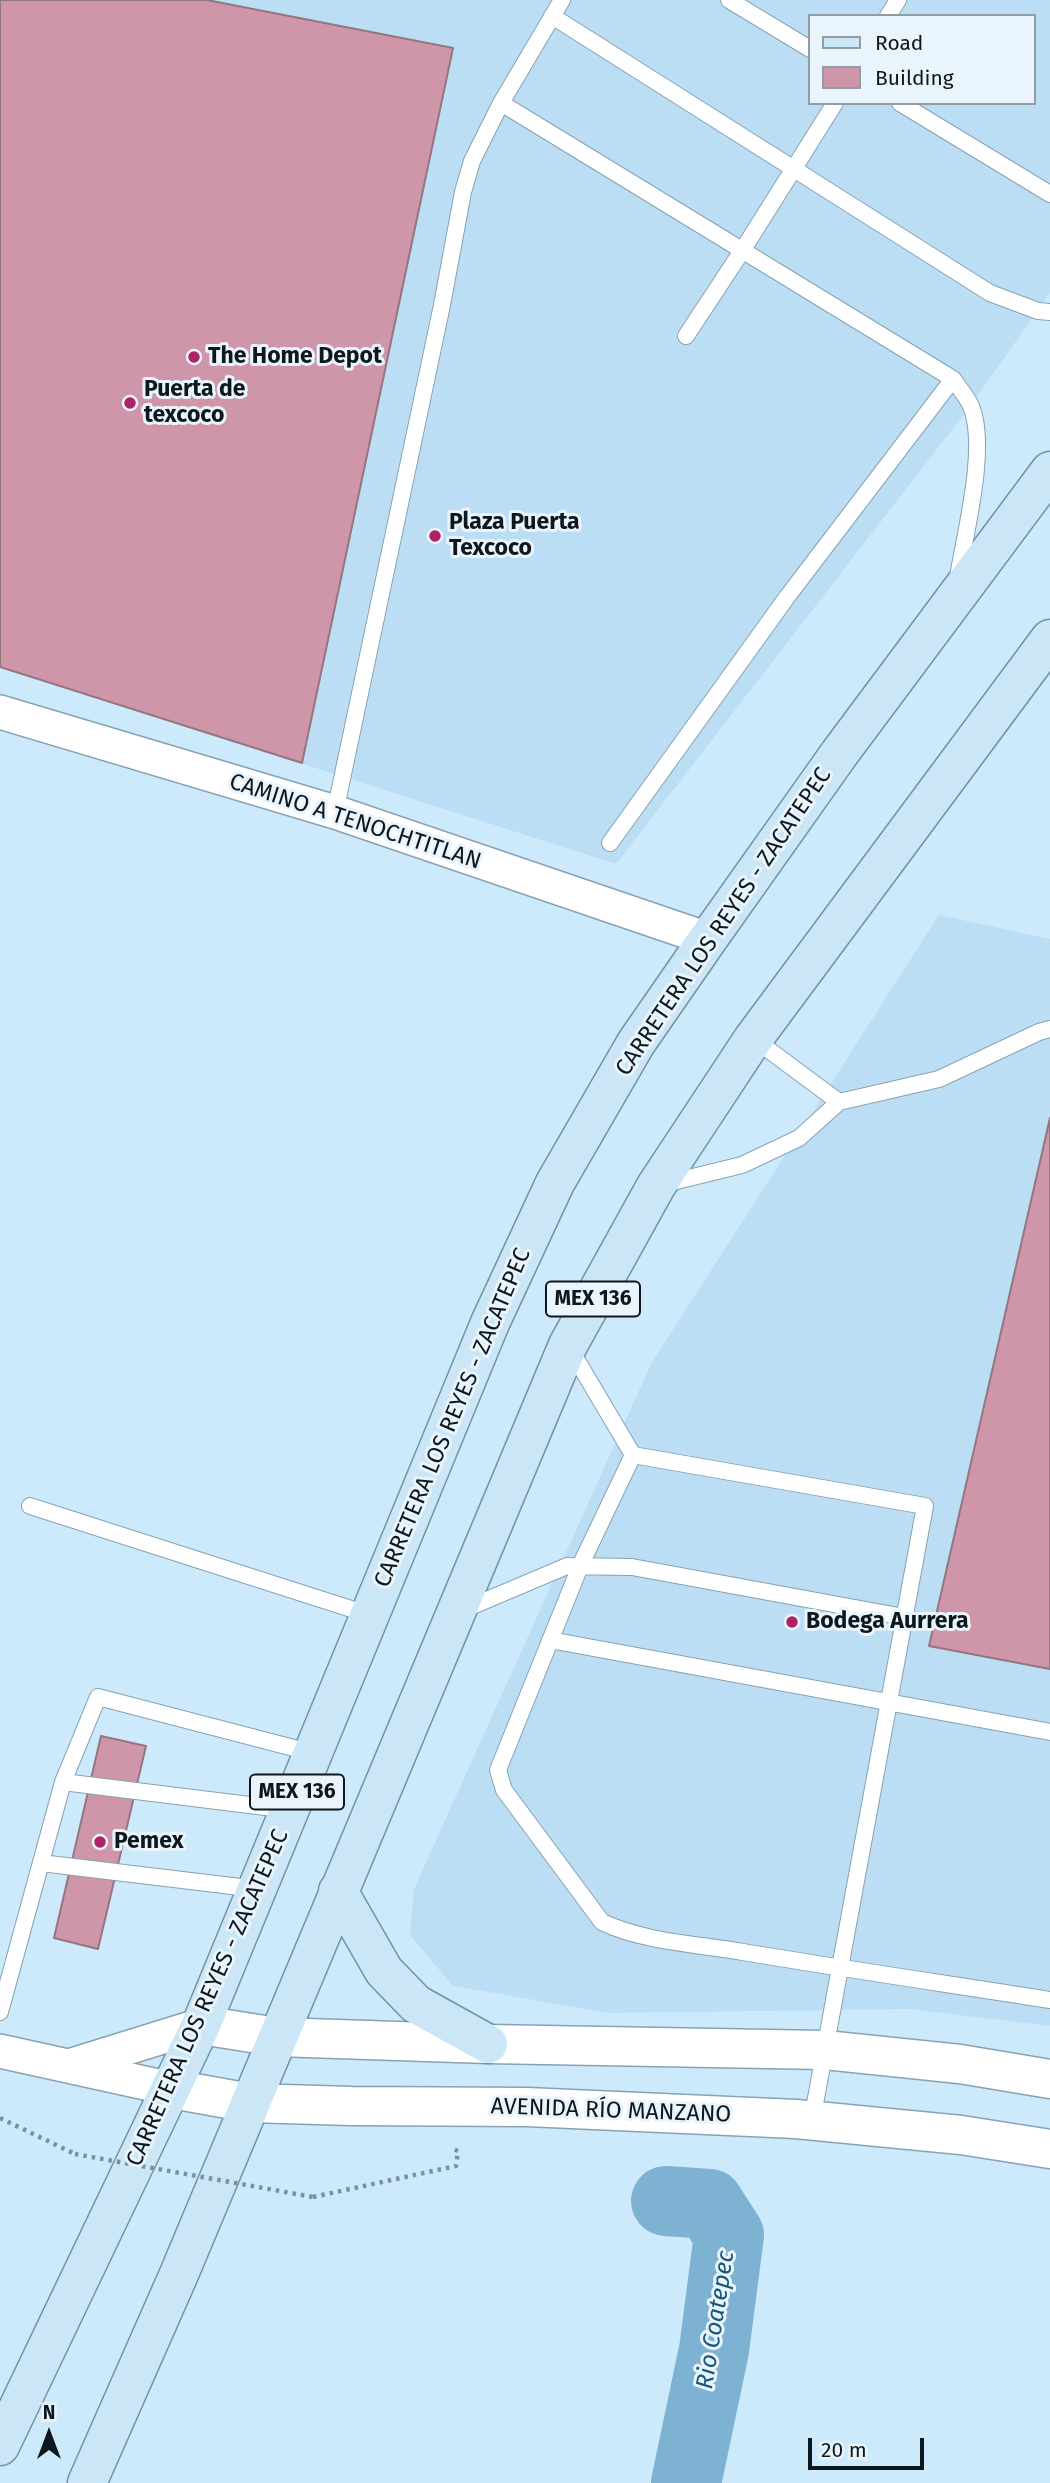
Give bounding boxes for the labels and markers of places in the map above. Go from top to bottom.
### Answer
place label: The Home Depot [208,343,382,371]
marker: The Home Depot [186,349,202,365]
place label: Puerta de texcoco [144,376,245,430]
marker: Puerta de texcoco [122,395,138,411]
place label: Plaza Puerta Texcoco [449,509,580,563]
marker: Plaza Puerta Texcoco [427,528,443,544]
place label: Bodega Aurrera [806,1608,969,1636]
marker: Bodega Aurrera [784,1614,800,1630]
place label: Pemex [114,1828,183,1856]
marker: Pemex [92,1834,108,1850]

